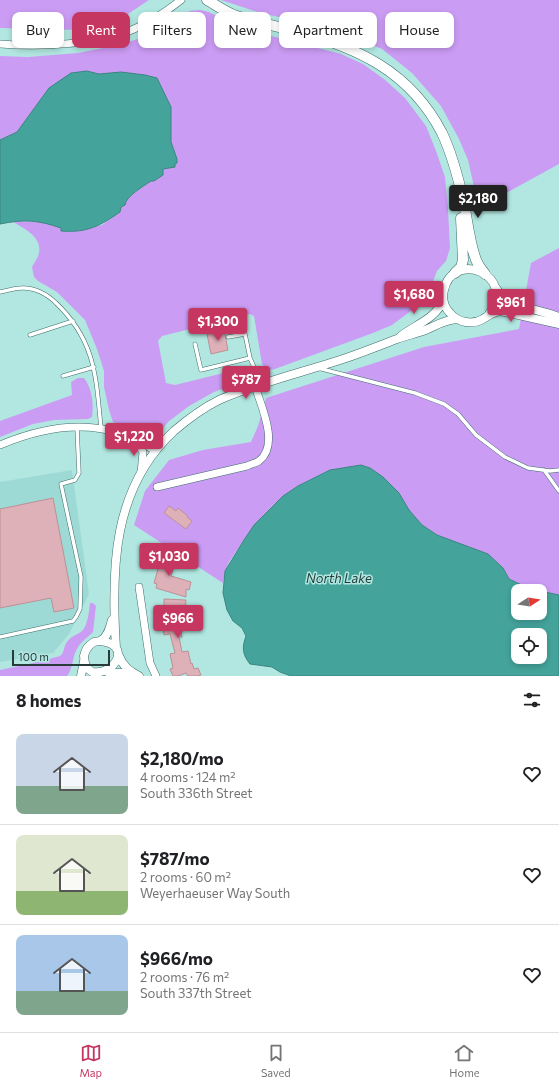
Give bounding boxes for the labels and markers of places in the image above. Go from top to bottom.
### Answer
pin: $2,180 [445,185,511,219]
pin: $1,680 [381,281,447,315]
pin: $961 [487,289,535,323]
pin: $1,300 [185,308,251,342]
pin: $787 [222,366,270,400]
pin: $1,220 [101,423,167,457]
pin: $1,030 [136,543,202,577]
pin: $966 [154,605,202,639]

